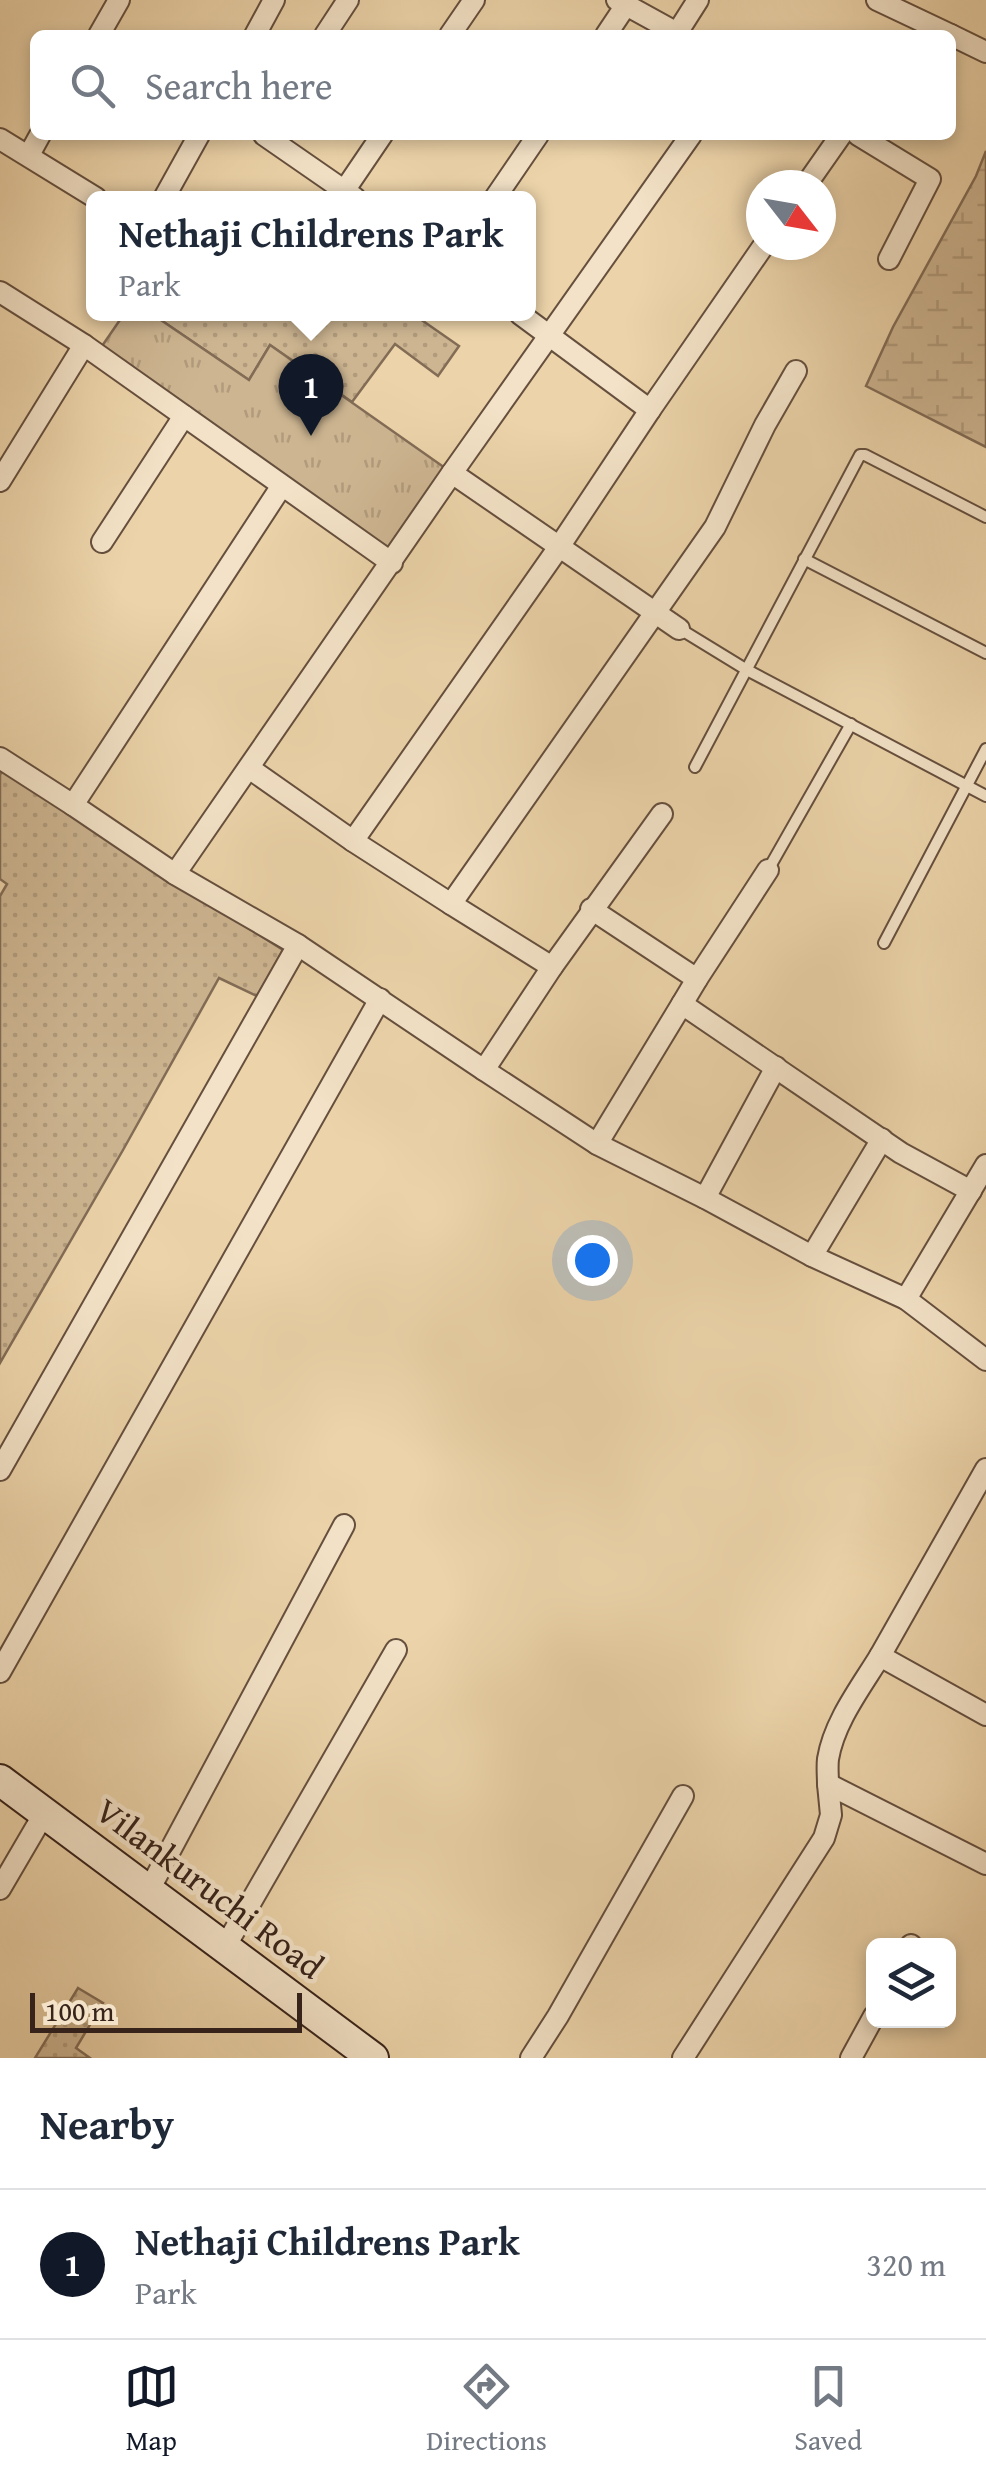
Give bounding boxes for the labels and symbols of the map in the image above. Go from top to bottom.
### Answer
north arrow [746,170,836,260]
pin: 1 [278,354,344,436]
your location [567,1235,618,1286]
street label: Vilankuruchi Road [85,1785,335,1991]
scale bar [30,1988,302,2032]

